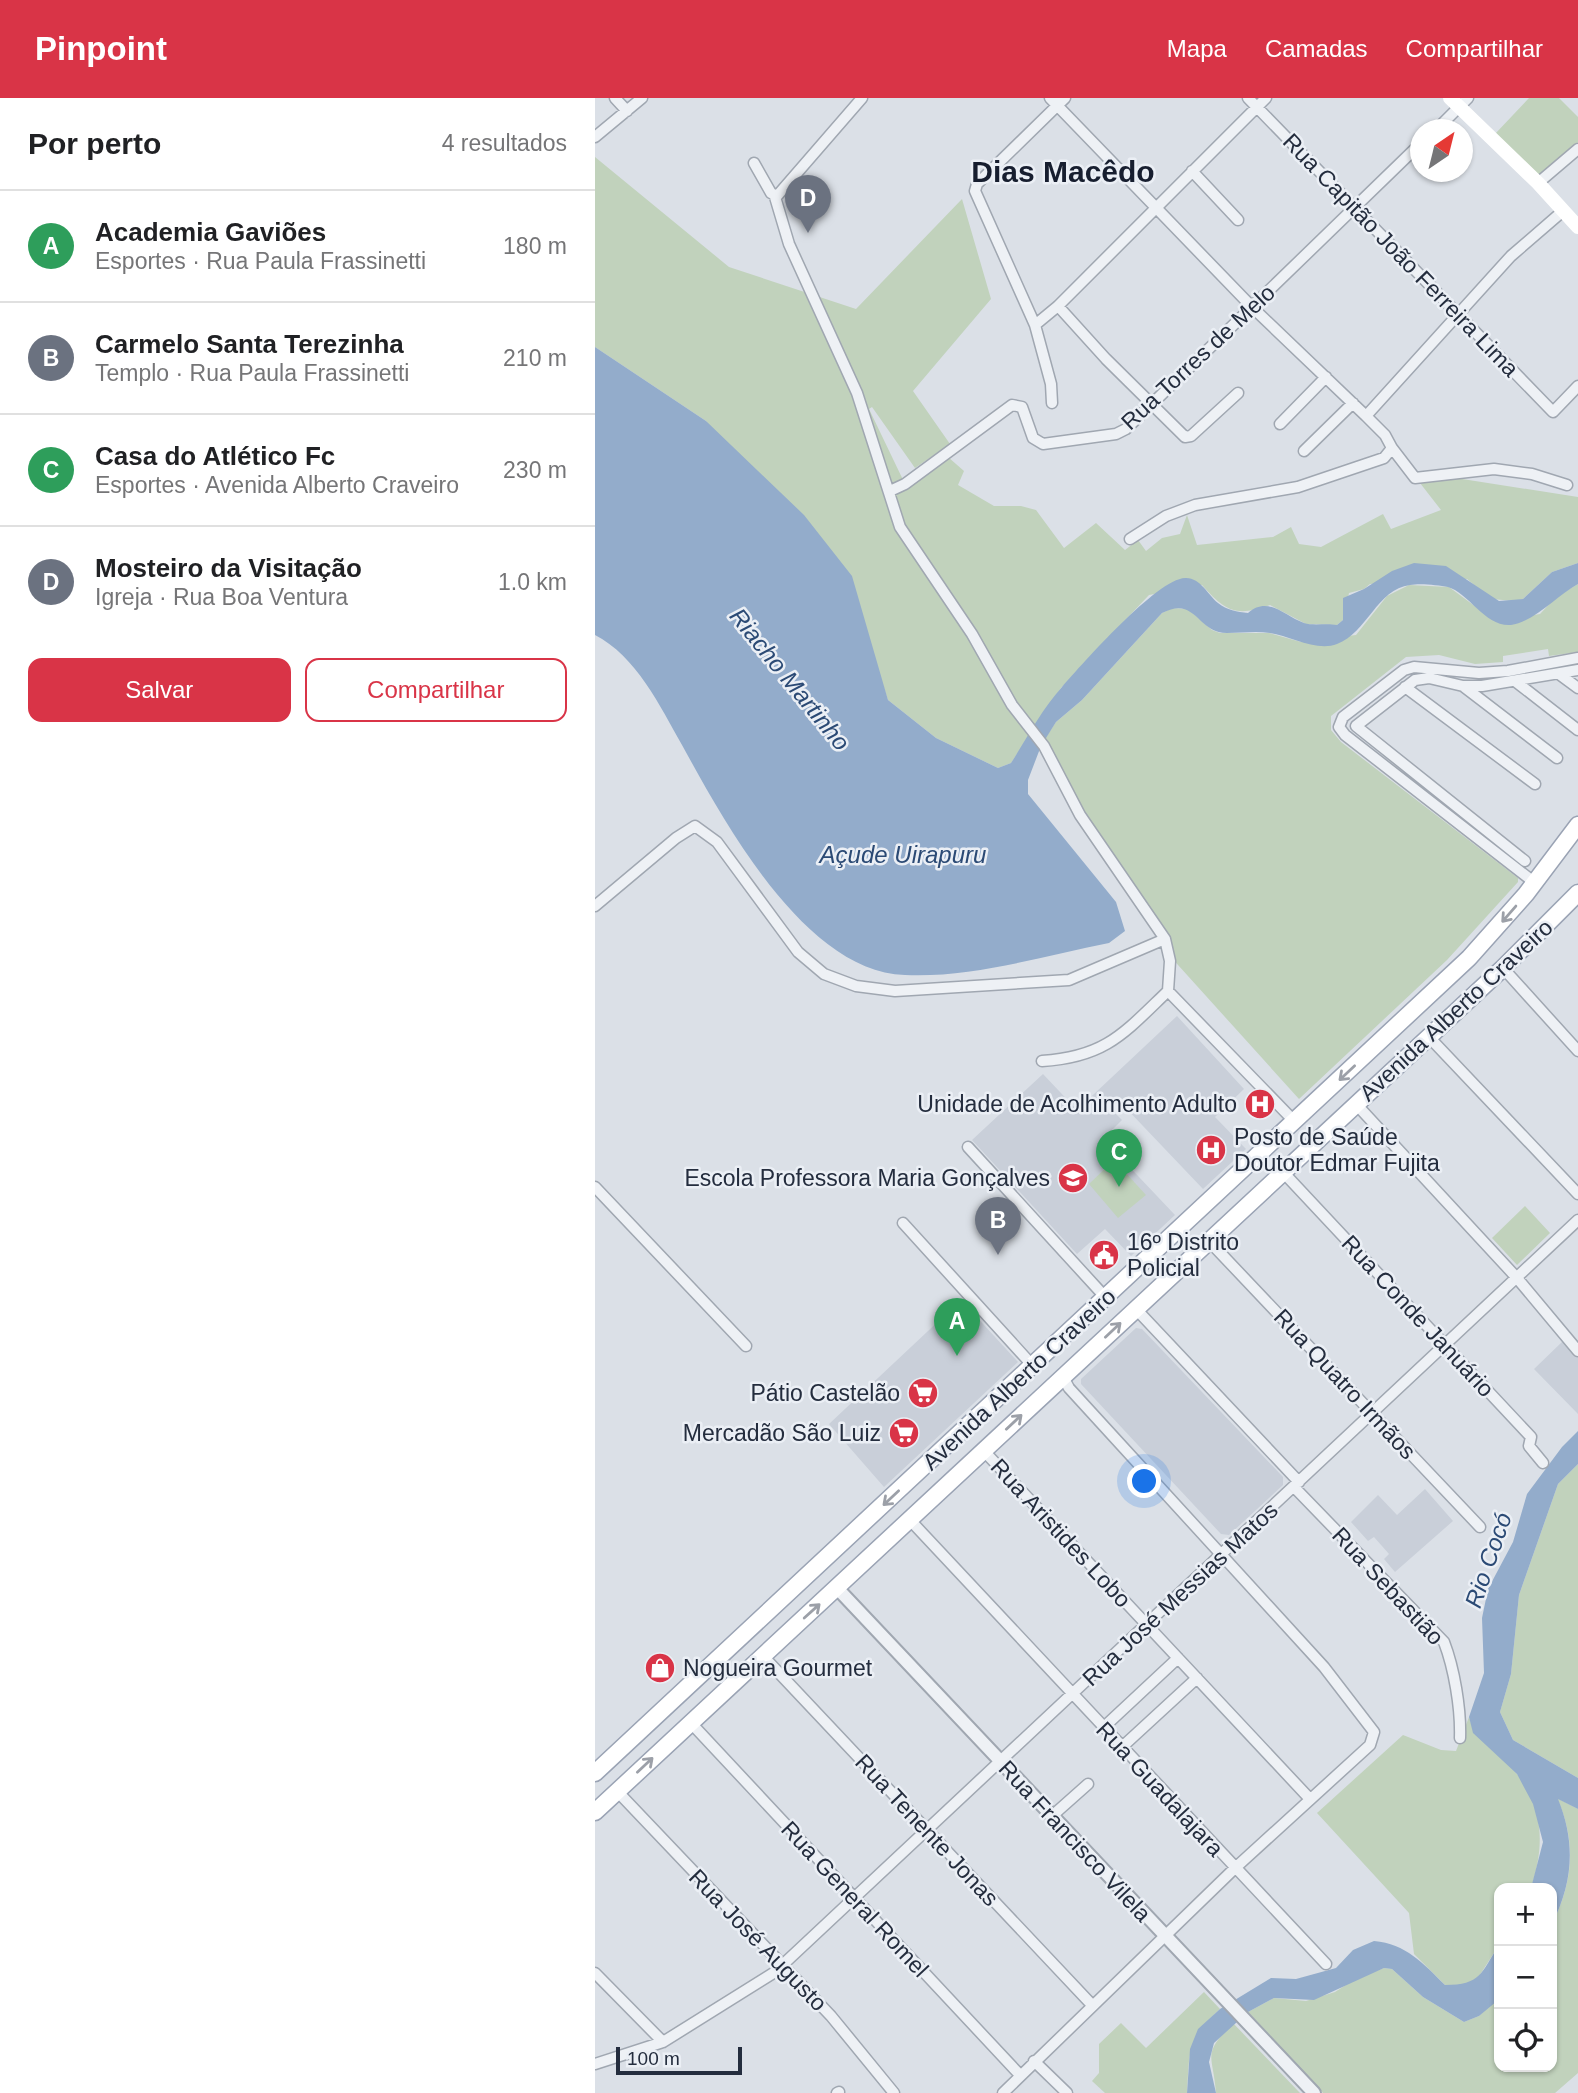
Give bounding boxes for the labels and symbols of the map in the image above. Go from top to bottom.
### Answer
north arrow [1410,119,1473,182]
street label: Rua Capitão João Ferreira Lima [1278,128,1524,382]
district label: Dias Macêdo [971,155,1155,188]
pin: D [785,175,831,233]
street label: Rua Torres de Melo [1116,279,1280,435]
water label: Riacho Martinho [725,603,855,755]
water label: Açude Uirapuru [818,841,986,868]
one-way arrow [1501,905,1517,923]
street label: Avenida Alberto Craveiro [1354,914,1558,1106]
one-way arrow [1338,1065,1356,1081]
hospital icon: Unidade de Acolhimento Adulto [1243,1087,1277,1121]
place label: Unidade de Acolhimento Adulto [917,1091,1237,1117]
place label: Posto de Saúde Doutor Edmar Fujita [1234,1124,1440,1176]
pin: C [1096,1129,1142,1187]
hospital icon: Posto de Saúde Doutor Edmar Fujita [1194,1133,1228,1167]
school or university icon: Escola Professora Maria Gonçalves [1056,1161,1090,1195]
place label: Escola Professora Maria Gonçalves [684,1165,1050,1191]
pin: B [975,1197,1021,1255]
place label: 16º Distrito Policial [1127,1229,1239,1281]
street label: Rua Conde Januário [1337,1230,1499,1402]
public building icon: 16º Distrito Policial [1087,1238,1121,1272]
street label: Avenida Alberto Craveiro [916,1282,1122,1476]
pin: A [934,1298,980,1356]
street label: Rua Quatro Irmãos [1269,1304,1421,1464]
one-way arrow [1104,1322,1121,1339]
supermarket icon: Pátio Castelão [906,1376,940,1410]
place label: Pátio Castelão [750,1380,900,1406]
one-way arrow [1005,1414,1022,1431]
supermarket icon: Mercadão São Luiz [887,1416,921,1450]
place label: Mercadão São Luiz [683,1420,881,1446]
street label: Rua Aristides Lobo [986,1454,1136,1612]
your location [1127,1464,1161,1498]
one-way arrow [883,1489,900,1506]
street label: Rua José Messias Matos [1077,1497,1283,1691]
water label: Rio Cocó [1459,1509,1517,1611]
street label: Rua Sebastião [1327,1522,1449,1650]
one-way arrow [803,1602,820,1619]
shop icon: Nogueira Gourmet [643,1651,677,1685]
place label: Nogueira Gourmet [683,1655,873,1681]
street label: Rua Guadalajara [1091,1717,1229,1862]
street label: Rua Tenente Jonas [850,1749,1004,1911]
street label: Rua Francisco Vilela [994,1755,1156,1927]
one-way arrow [636,1757,653,1774]
street label: Rua General Romel [776,1816,934,1982]
street label: Rua José Augusto [684,1864,832,2016]
scale bar [616,2044,742,2076]

